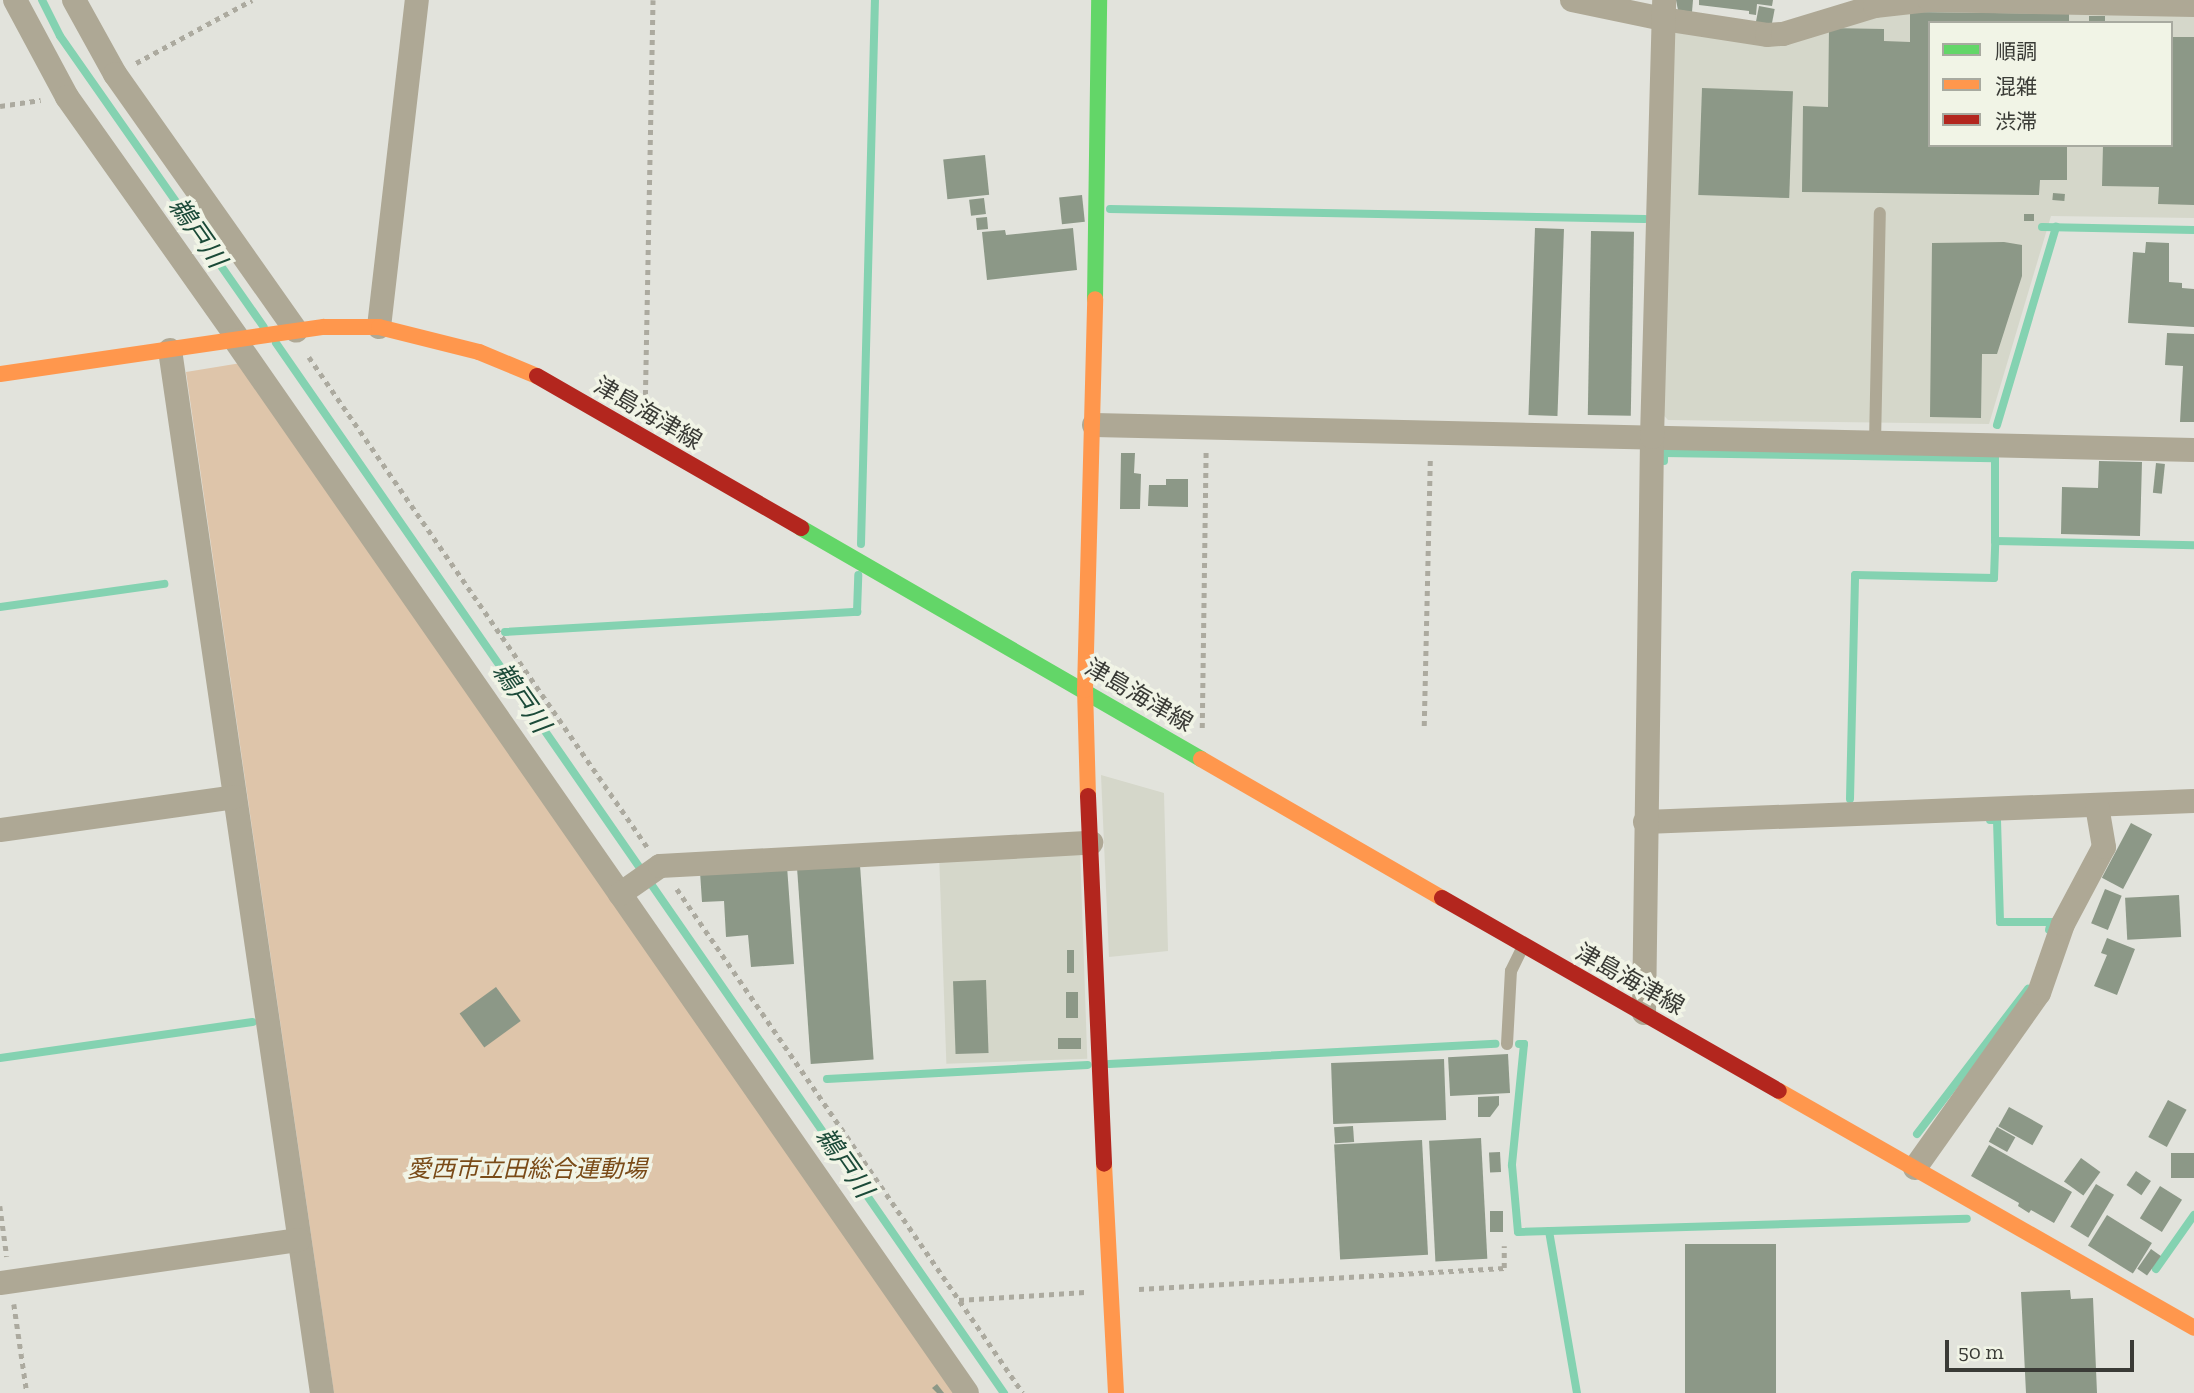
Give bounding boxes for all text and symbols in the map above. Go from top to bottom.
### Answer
legend [1928,21,2173,147]
text: 順調 [1995,39,2037,64]
text: 混雑 [1995,74,2037,99]
text: 渋滞 [1995,109,2037,134]
water label: 鵜戸川 [162,192,232,274]
street label: 津島海津線 [589,371,707,455]
street label: 津島海津線 [1080,653,1198,737]
water label: 鵜戸川 [486,657,556,739]
street label: 津島海津線 [1571,937,1689,1021]
water label: 鵜戸川 [809,1122,879,1204]
park label: 愛西市立田総合運動場 [407,1155,647,1183]
scale bar [1949,1326,2138,1370]
text: 50 m [1958,1339,2004,1364]

